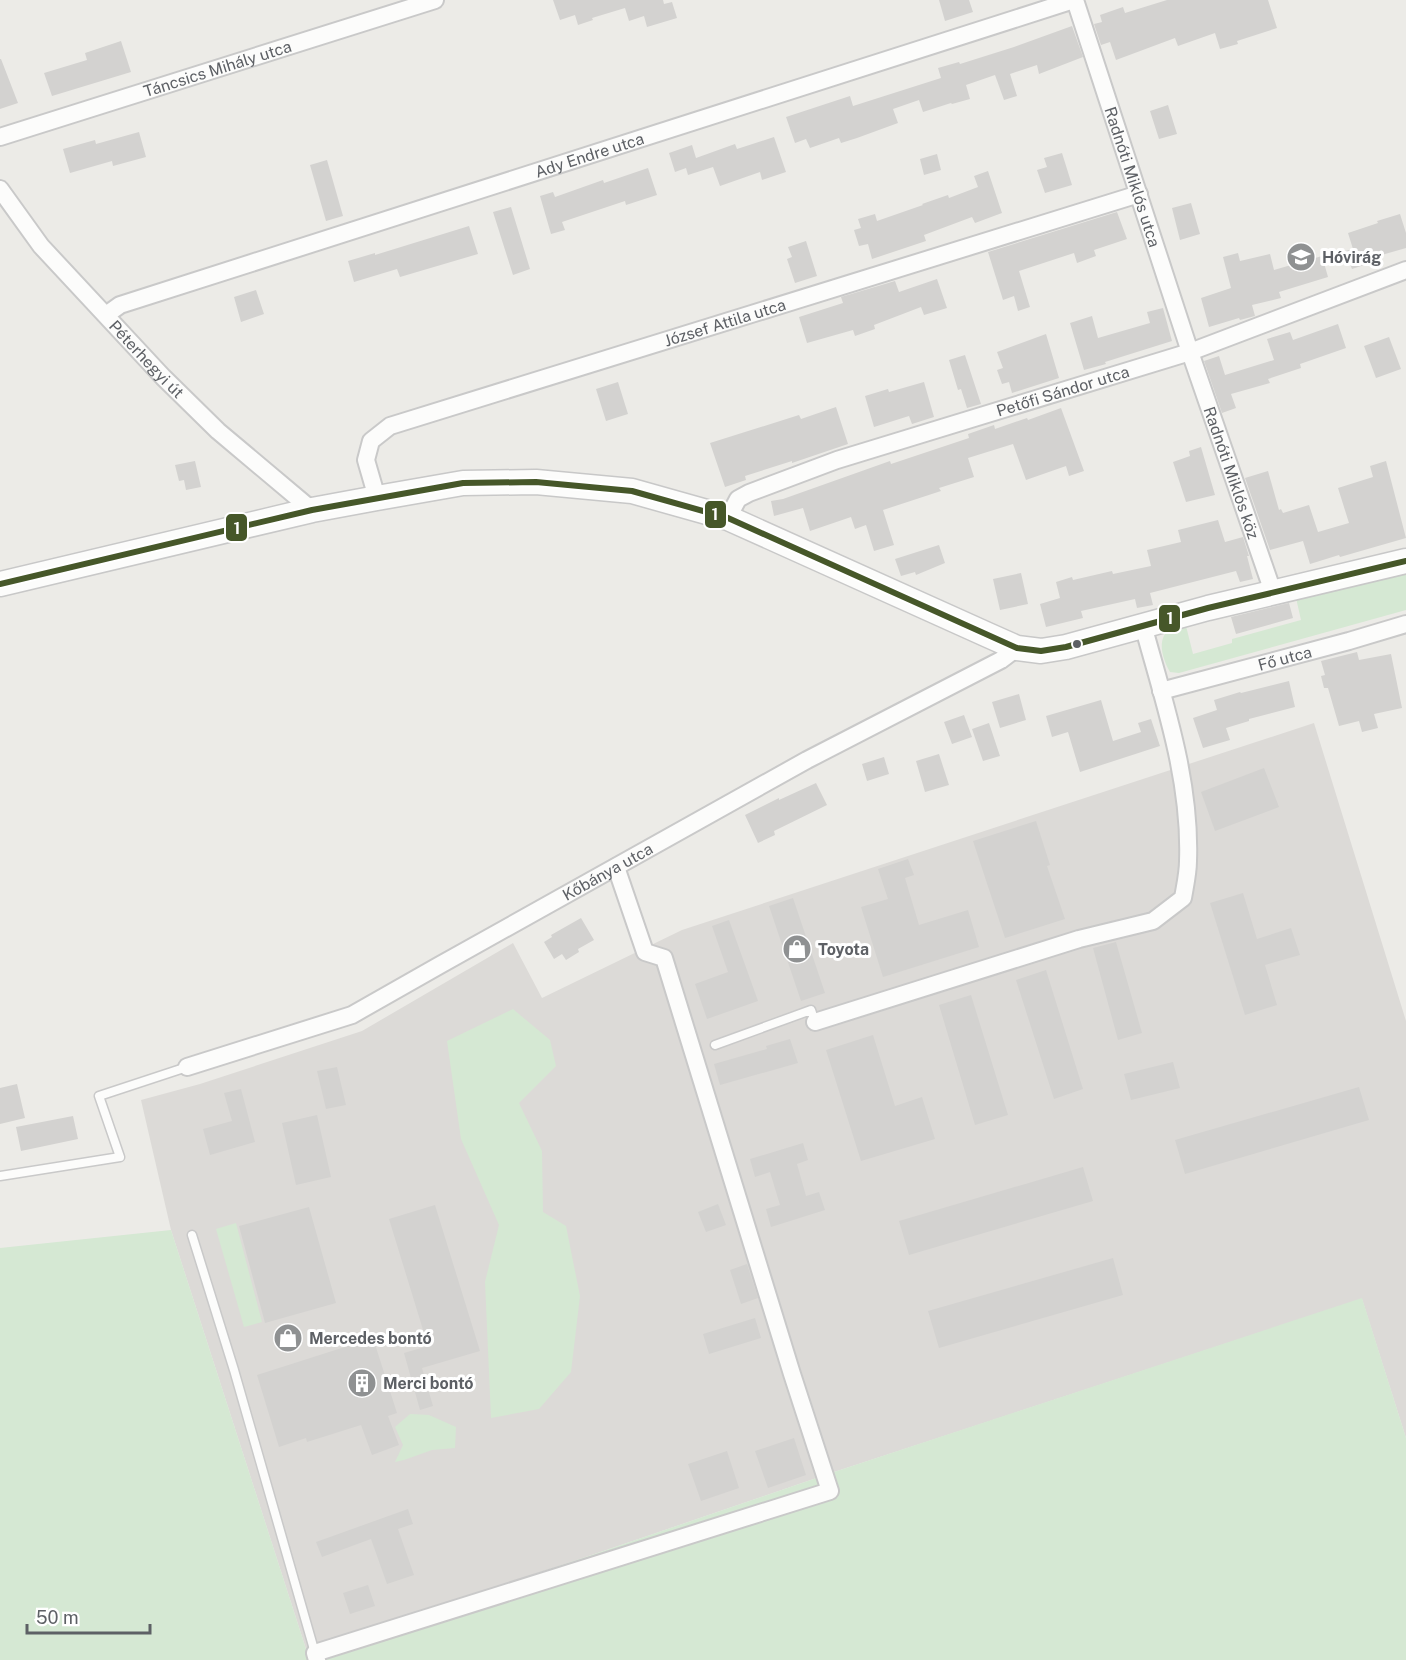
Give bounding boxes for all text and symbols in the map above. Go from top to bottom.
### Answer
street label: Táncsics Mihály utca [141,37,294,101]
street label: Radnóti Miklós utca [1100,104,1164,250]
street label: Ady Endre utca [533,129,646,182]
school or university icon: Hóvirág [1285,241,1317,273]
place label: Hóvirág [1322,248,1381,267]
street label: József Attila utca [662,295,788,351]
street label: Péterhegyi út [105,316,188,402]
street label: Petőfi Sándor utca [994,362,1132,421]
street label: Radnóti Miklós köz [1200,404,1263,542]
line badge: 1 [704,500,727,529]
text: 1 [712,505,718,524]
line badge: 1 [225,513,248,542]
text: 1 [234,519,240,538]
line badge: 1 [1158,604,1181,633]
text: 1 [1167,609,1173,628]
unlabelled marker [1071,638,1083,650]
street label: Fő utca [1256,642,1314,675]
street label: Kőbánya utca [559,839,656,905]
shop icon: Toyota [781,933,813,965]
place label: Toyota [818,940,869,959]
shop icon: Mercedes bontó [272,1322,304,1354]
place label: Mercedes bontó [309,1329,432,1348]
building icon: Merci bontó [346,1367,378,1399]
place label: Merci bontó [383,1374,474,1393]
scale bar [27,1597,150,1635]
text: 50 m [36,1607,79,1628]

